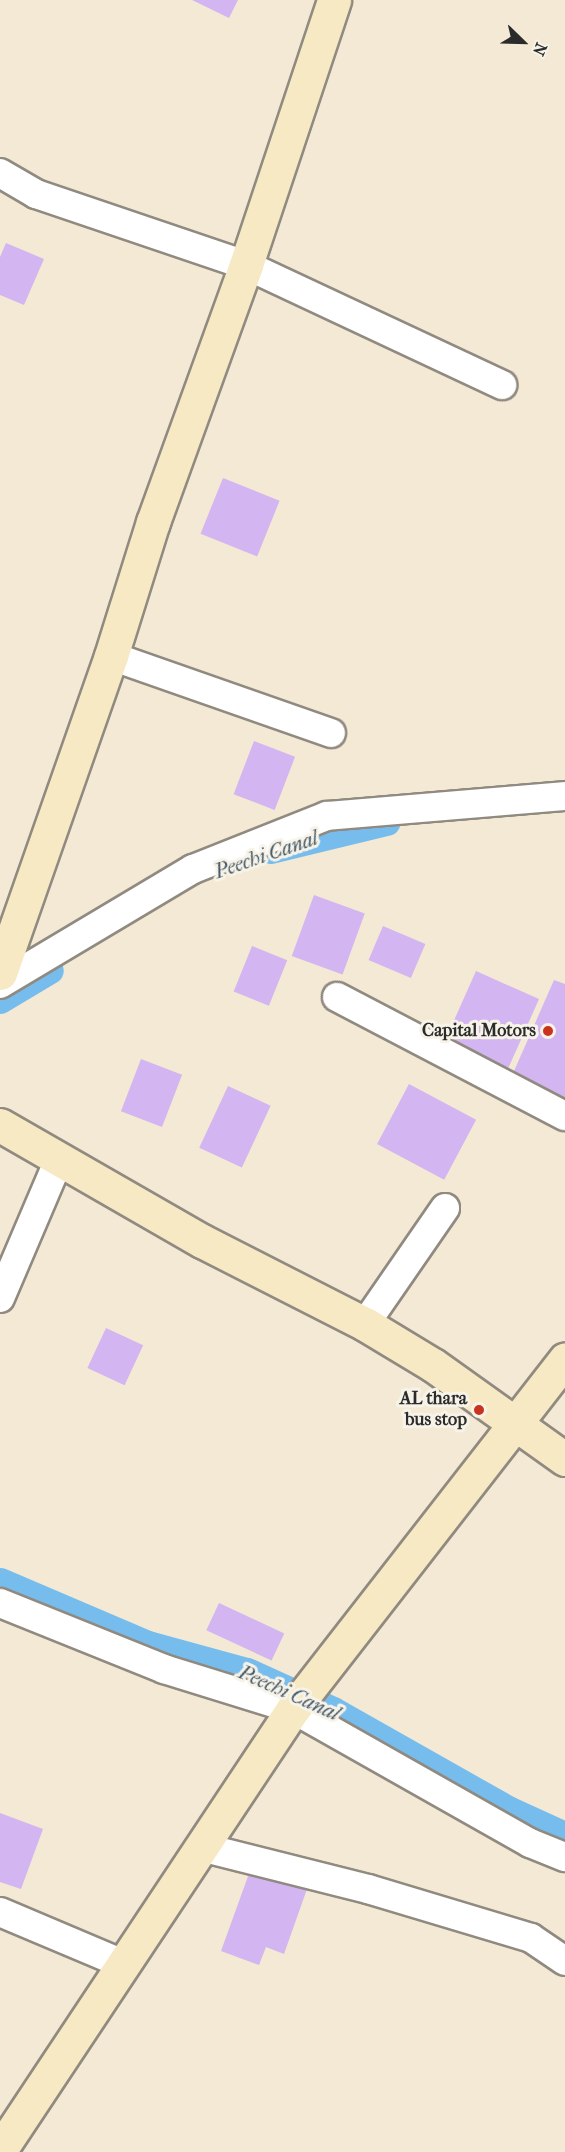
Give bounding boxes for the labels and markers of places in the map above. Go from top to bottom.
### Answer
place label: Capital Motors [422,1020,536,1042]
marker: Capital Motors [541,1024,555,1038]
place label: AL thara bus stop [400,1389,467,1432]
marker: AL thara bus stop [472,1403,486,1417]

